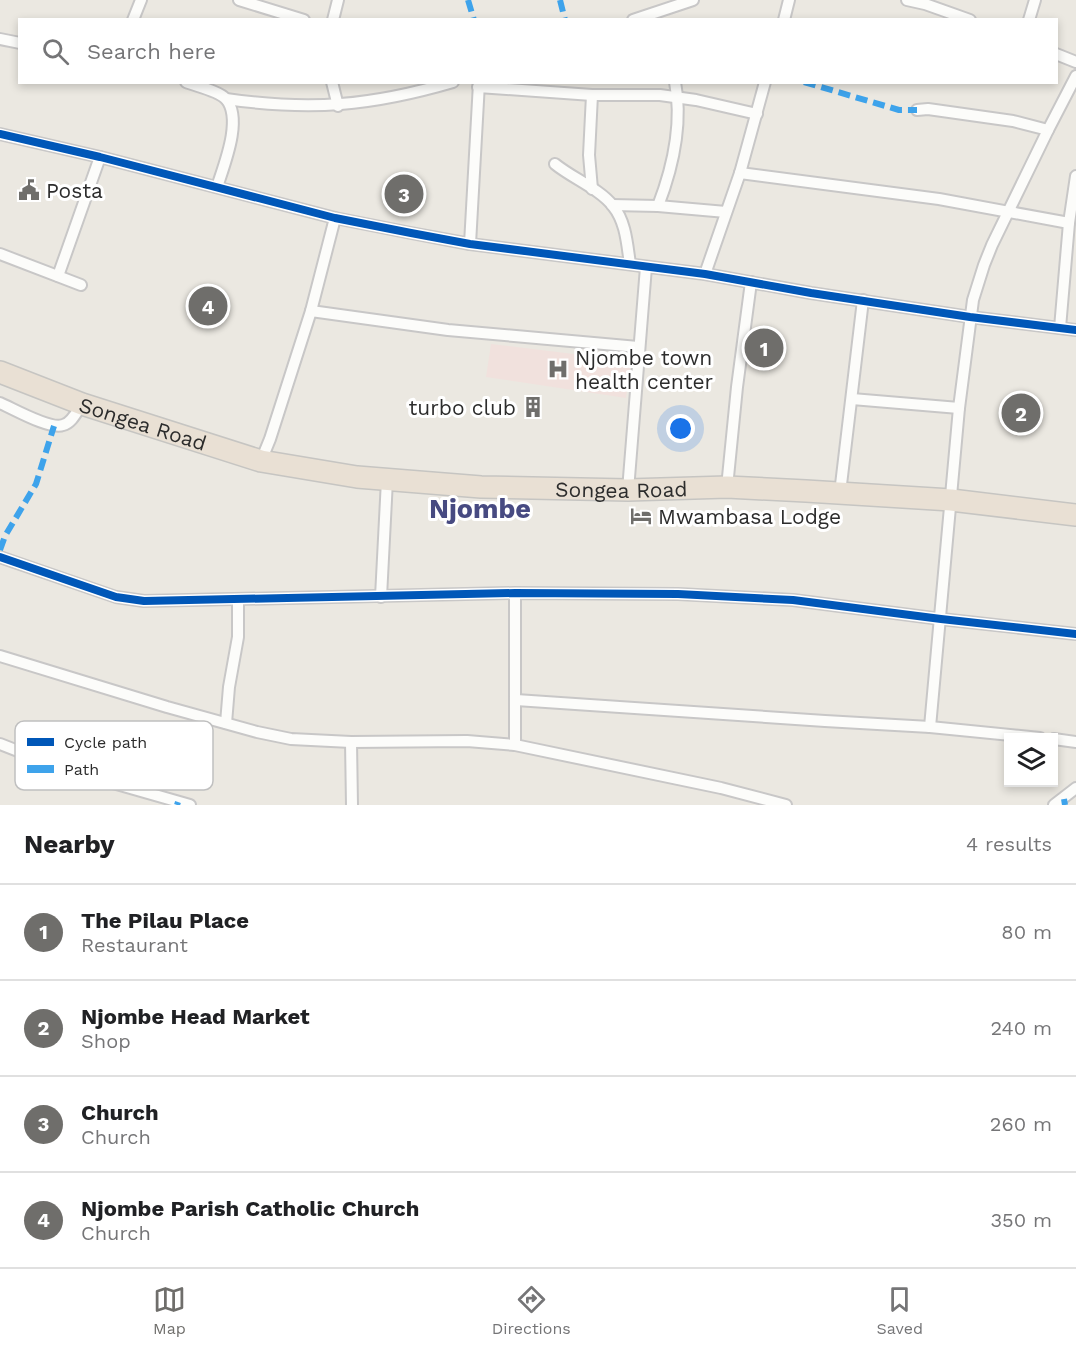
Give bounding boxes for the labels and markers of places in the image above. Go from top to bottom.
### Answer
pin: 3 [384,172,424,216]
public building icon: Posta [17,178,41,202]
place label: Posta [46,178,103,203]
pin: 4 [188,284,228,328]
pin: 1 [744,326,783,370]
place label: Njombe town health center [575,345,714,394]
hospital icon: Njombe town health center [546,357,570,381]
pin: 2 [1002,390,1040,436]
place label: turbo club [408,395,516,420]
building icon: turbo club [521,395,545,419]
hotel icon: Mwambasa Lodge [629,504,653,528]
place label: Mwambasa Lodge [658,504,841,529]

